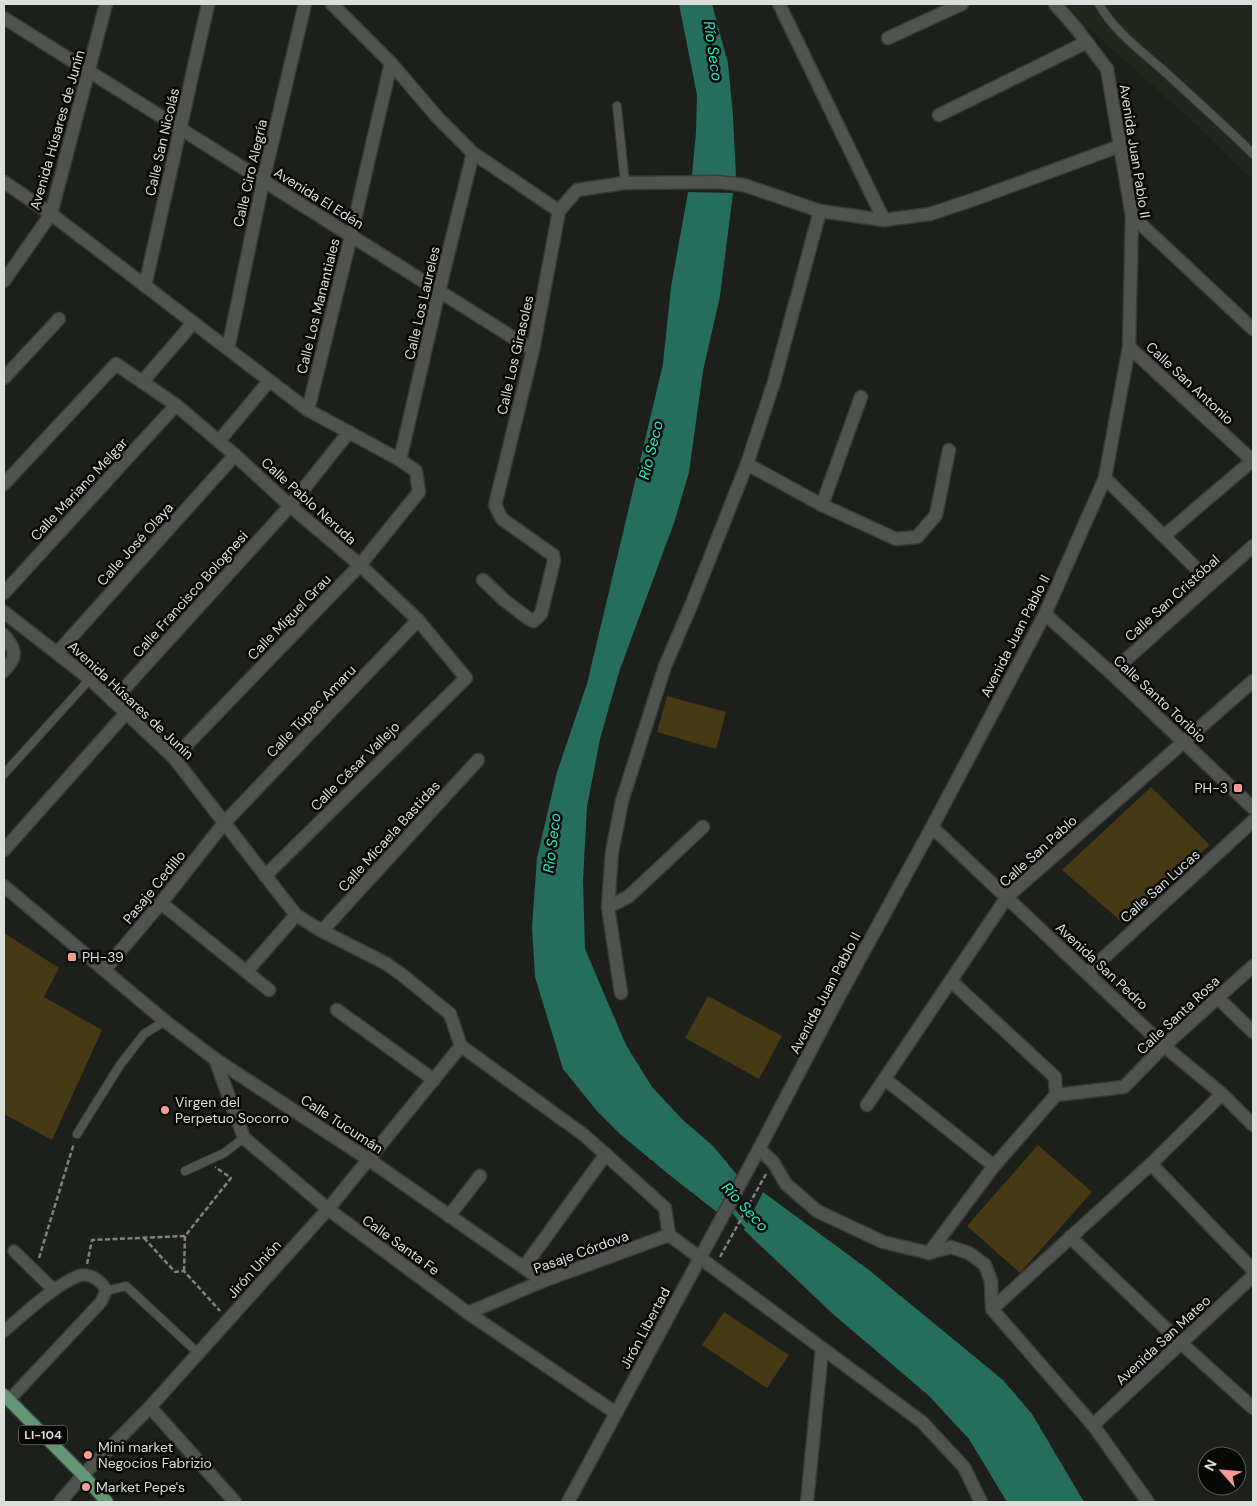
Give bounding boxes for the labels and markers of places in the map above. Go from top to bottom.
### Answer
place label: PH-3 [1194,779,1228,797]
marker: PH-3 [1232,782,1244,794]
place label: PH-39 [82,948,124,966]
marker: PH-39 [66,951,78,963]
place label: Virgen del Perpetuo Socorro [175,1093,289,1127]
marker: Virgen del Perpetuo Socorro [159,1104,171,1116]
place label: Mini market Negocios Fabrizio [98,1438,212,1472]
marker: Mini market Negocios Fabrizio [82,1449,94,1461]
place label: Market Pepe's [96,1478,185,1496]
marker: Market Pepe's [80,1481,92,1493]

